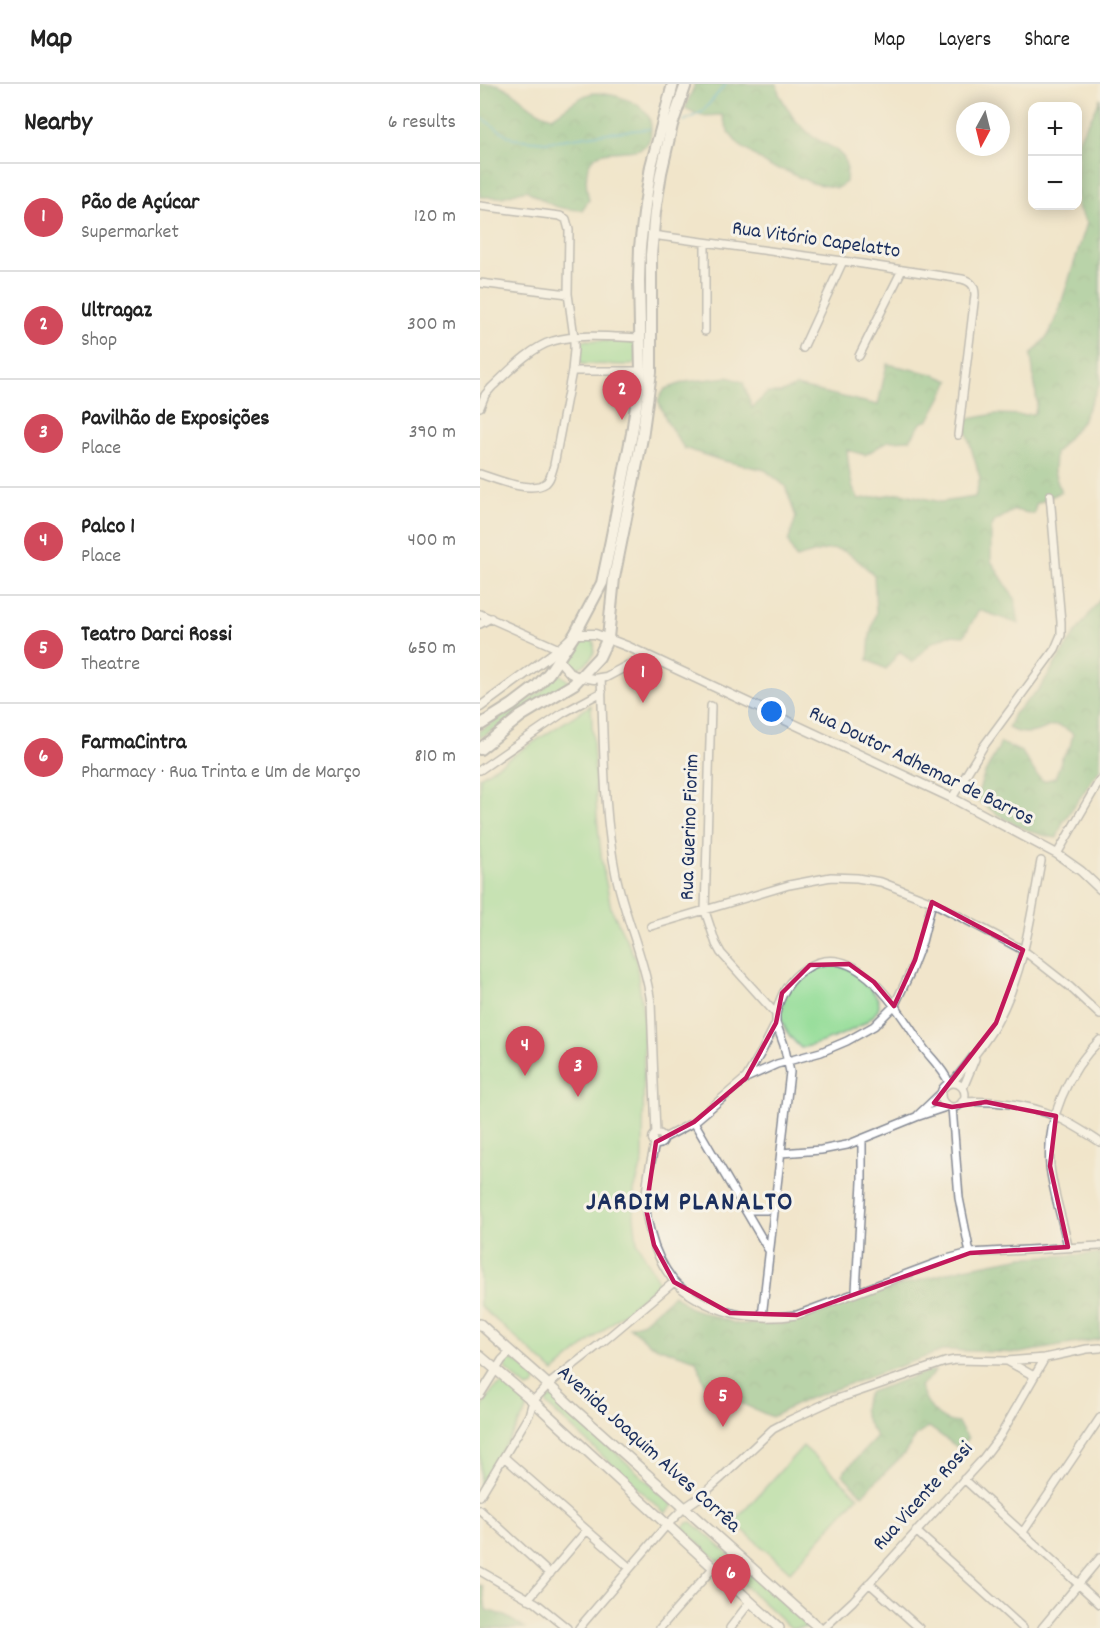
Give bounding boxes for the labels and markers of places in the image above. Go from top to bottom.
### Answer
pin: 2 [602,370,642,420]
pin: 1 [624,654,662,703]
pin: 4 [506,1026,544,1076]
pin: 3 [558,1048,598,1097]
pin: 5 [704,1378,742,1427]
pin: 6 [712,1554,750,1604]

